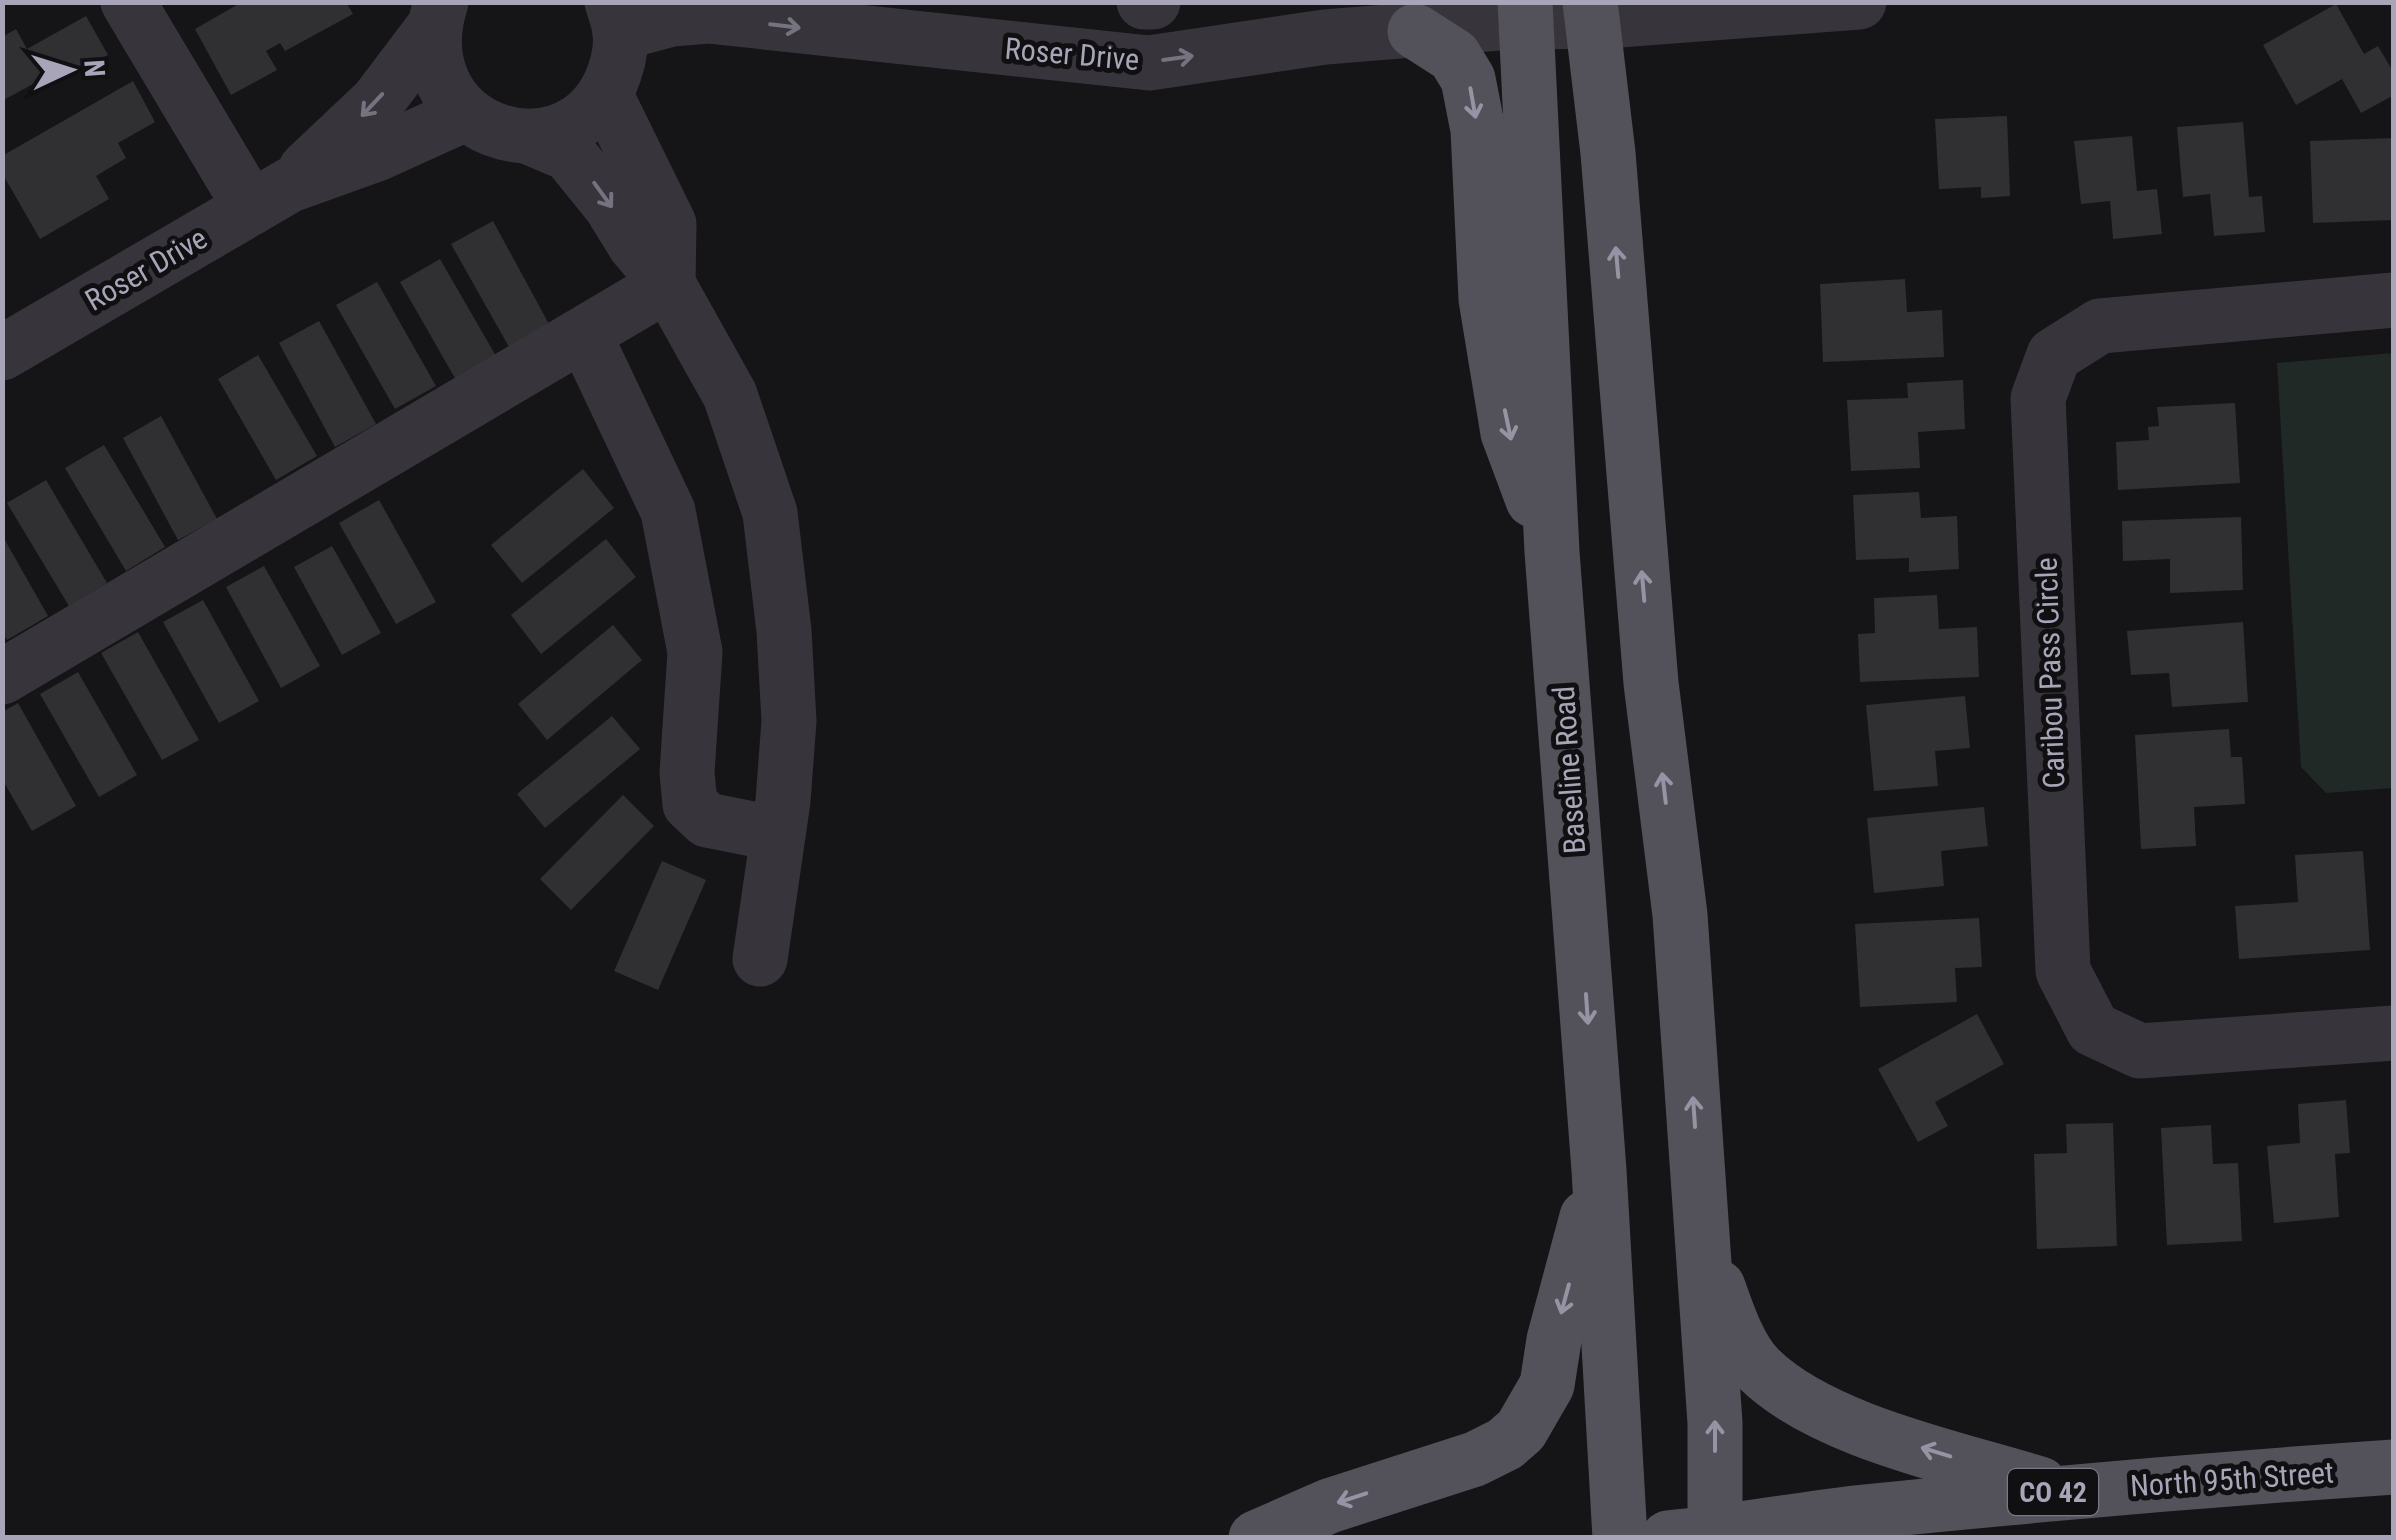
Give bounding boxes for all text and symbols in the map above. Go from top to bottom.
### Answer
one-way arrow [769,17,801,36]
north arrow [20,20,120,120]
street label: Roser Drive [1003,31,1141,77]
one-way arrow [1161,49,1194,67]
text: N [77,59,111,78]
one-way arrow [1464,86,1483,118]
one-way arrow [360,92,384,116]
one-way arrow [592,181,613,208]
street label: Roser Drive [79,220,213,318]
one-way arrow [1607,246,1626,278]
one-way arrow [1500,408,1518,440]
street label: Caribou Pass Circle [2028,557,2072,789]
one-way arrow [1634,570,1653,602]
street label: Baseline Road [1546,685,1592,855]
one-way arrow [1654,773,1673,805]
one-way arrow [1578,993,1597,1025]
one-way arrow [1684,1096,1703,1129]
one-way arrow [1555,1282,1574,1314]
one-way arrow [1706,1421,1724,1454]
one-way arrow [1920,1442,1952,1460]
street label: North 95th Street [2129,1454,2335,1504]
road number: CO 42 [2008,1469,2098,1515]
one-way arrow [1336,1491,1368,1509]

